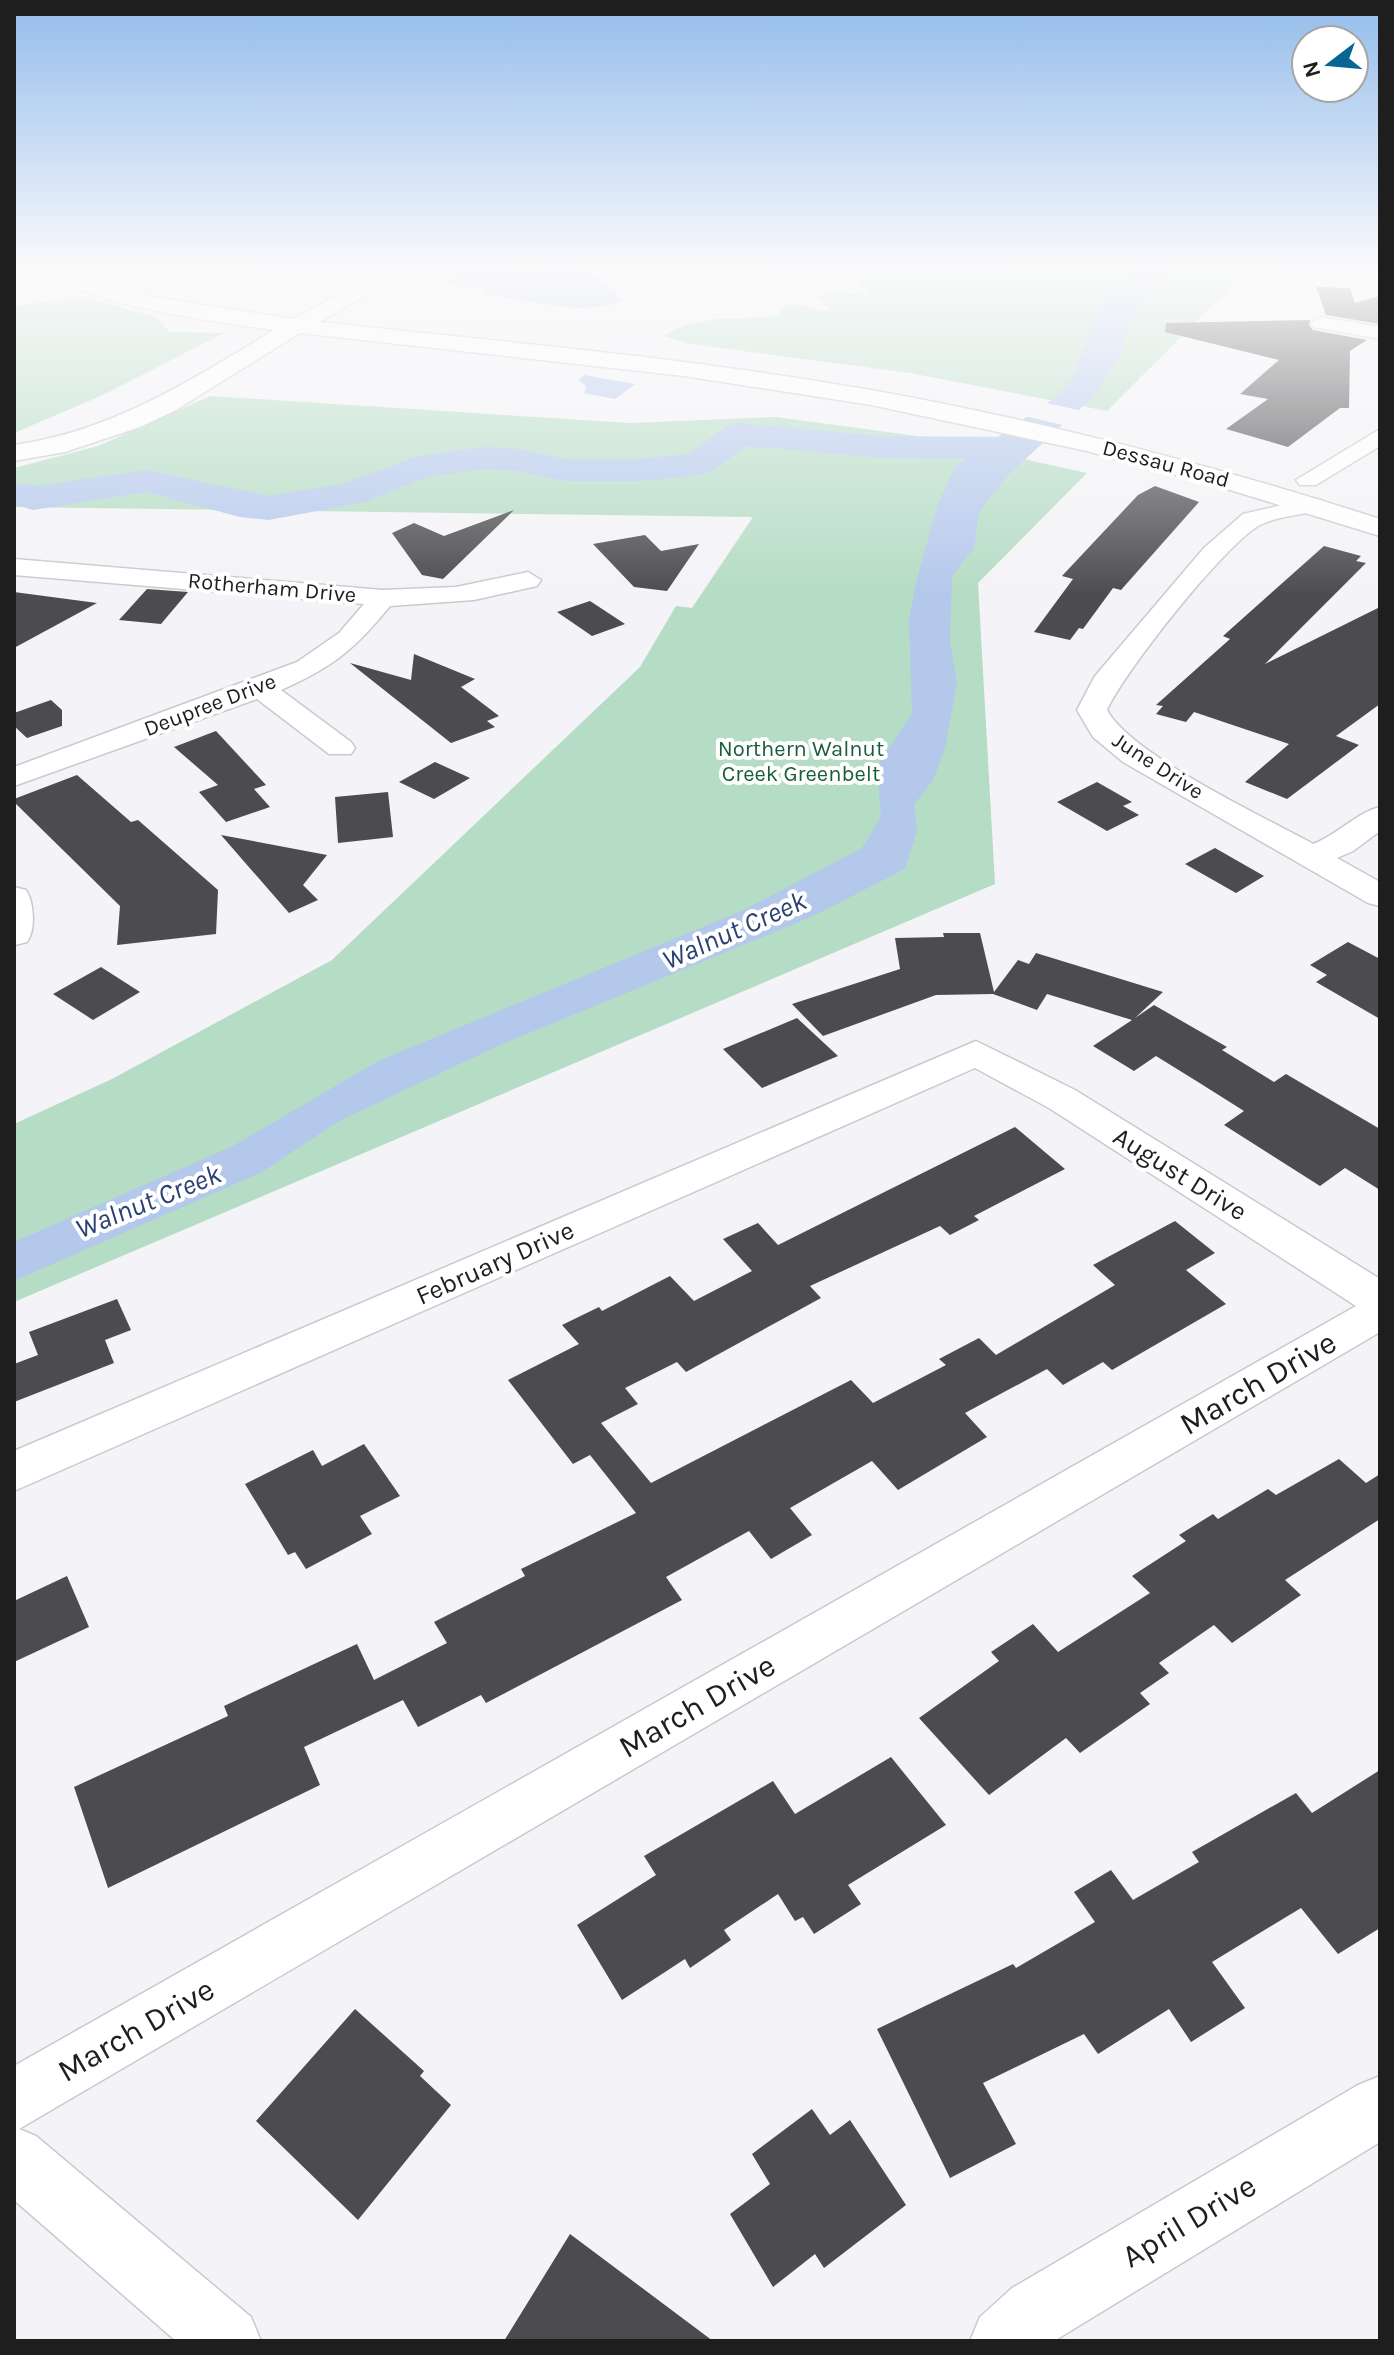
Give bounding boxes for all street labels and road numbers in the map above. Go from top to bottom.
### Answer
street label: Dessau Road [1100,435,1232,493]
street label: Rotherham Drive [187,568,357,608]
street label: Deupree Drive [140,668,280,742]
street label: June Drive [1108,727,1208,805]
street label: August Drive [1108,1121,1252,1227]
street label: February Drive [411,1214,579,1312]
street label: March Drive [1173,1323,1343,1443]
street label: March Drive [612,1646,782,1766]
street label: March Drive [51,1970,221,2090]
street label: April Drive [1115,2167,1263,2275]

